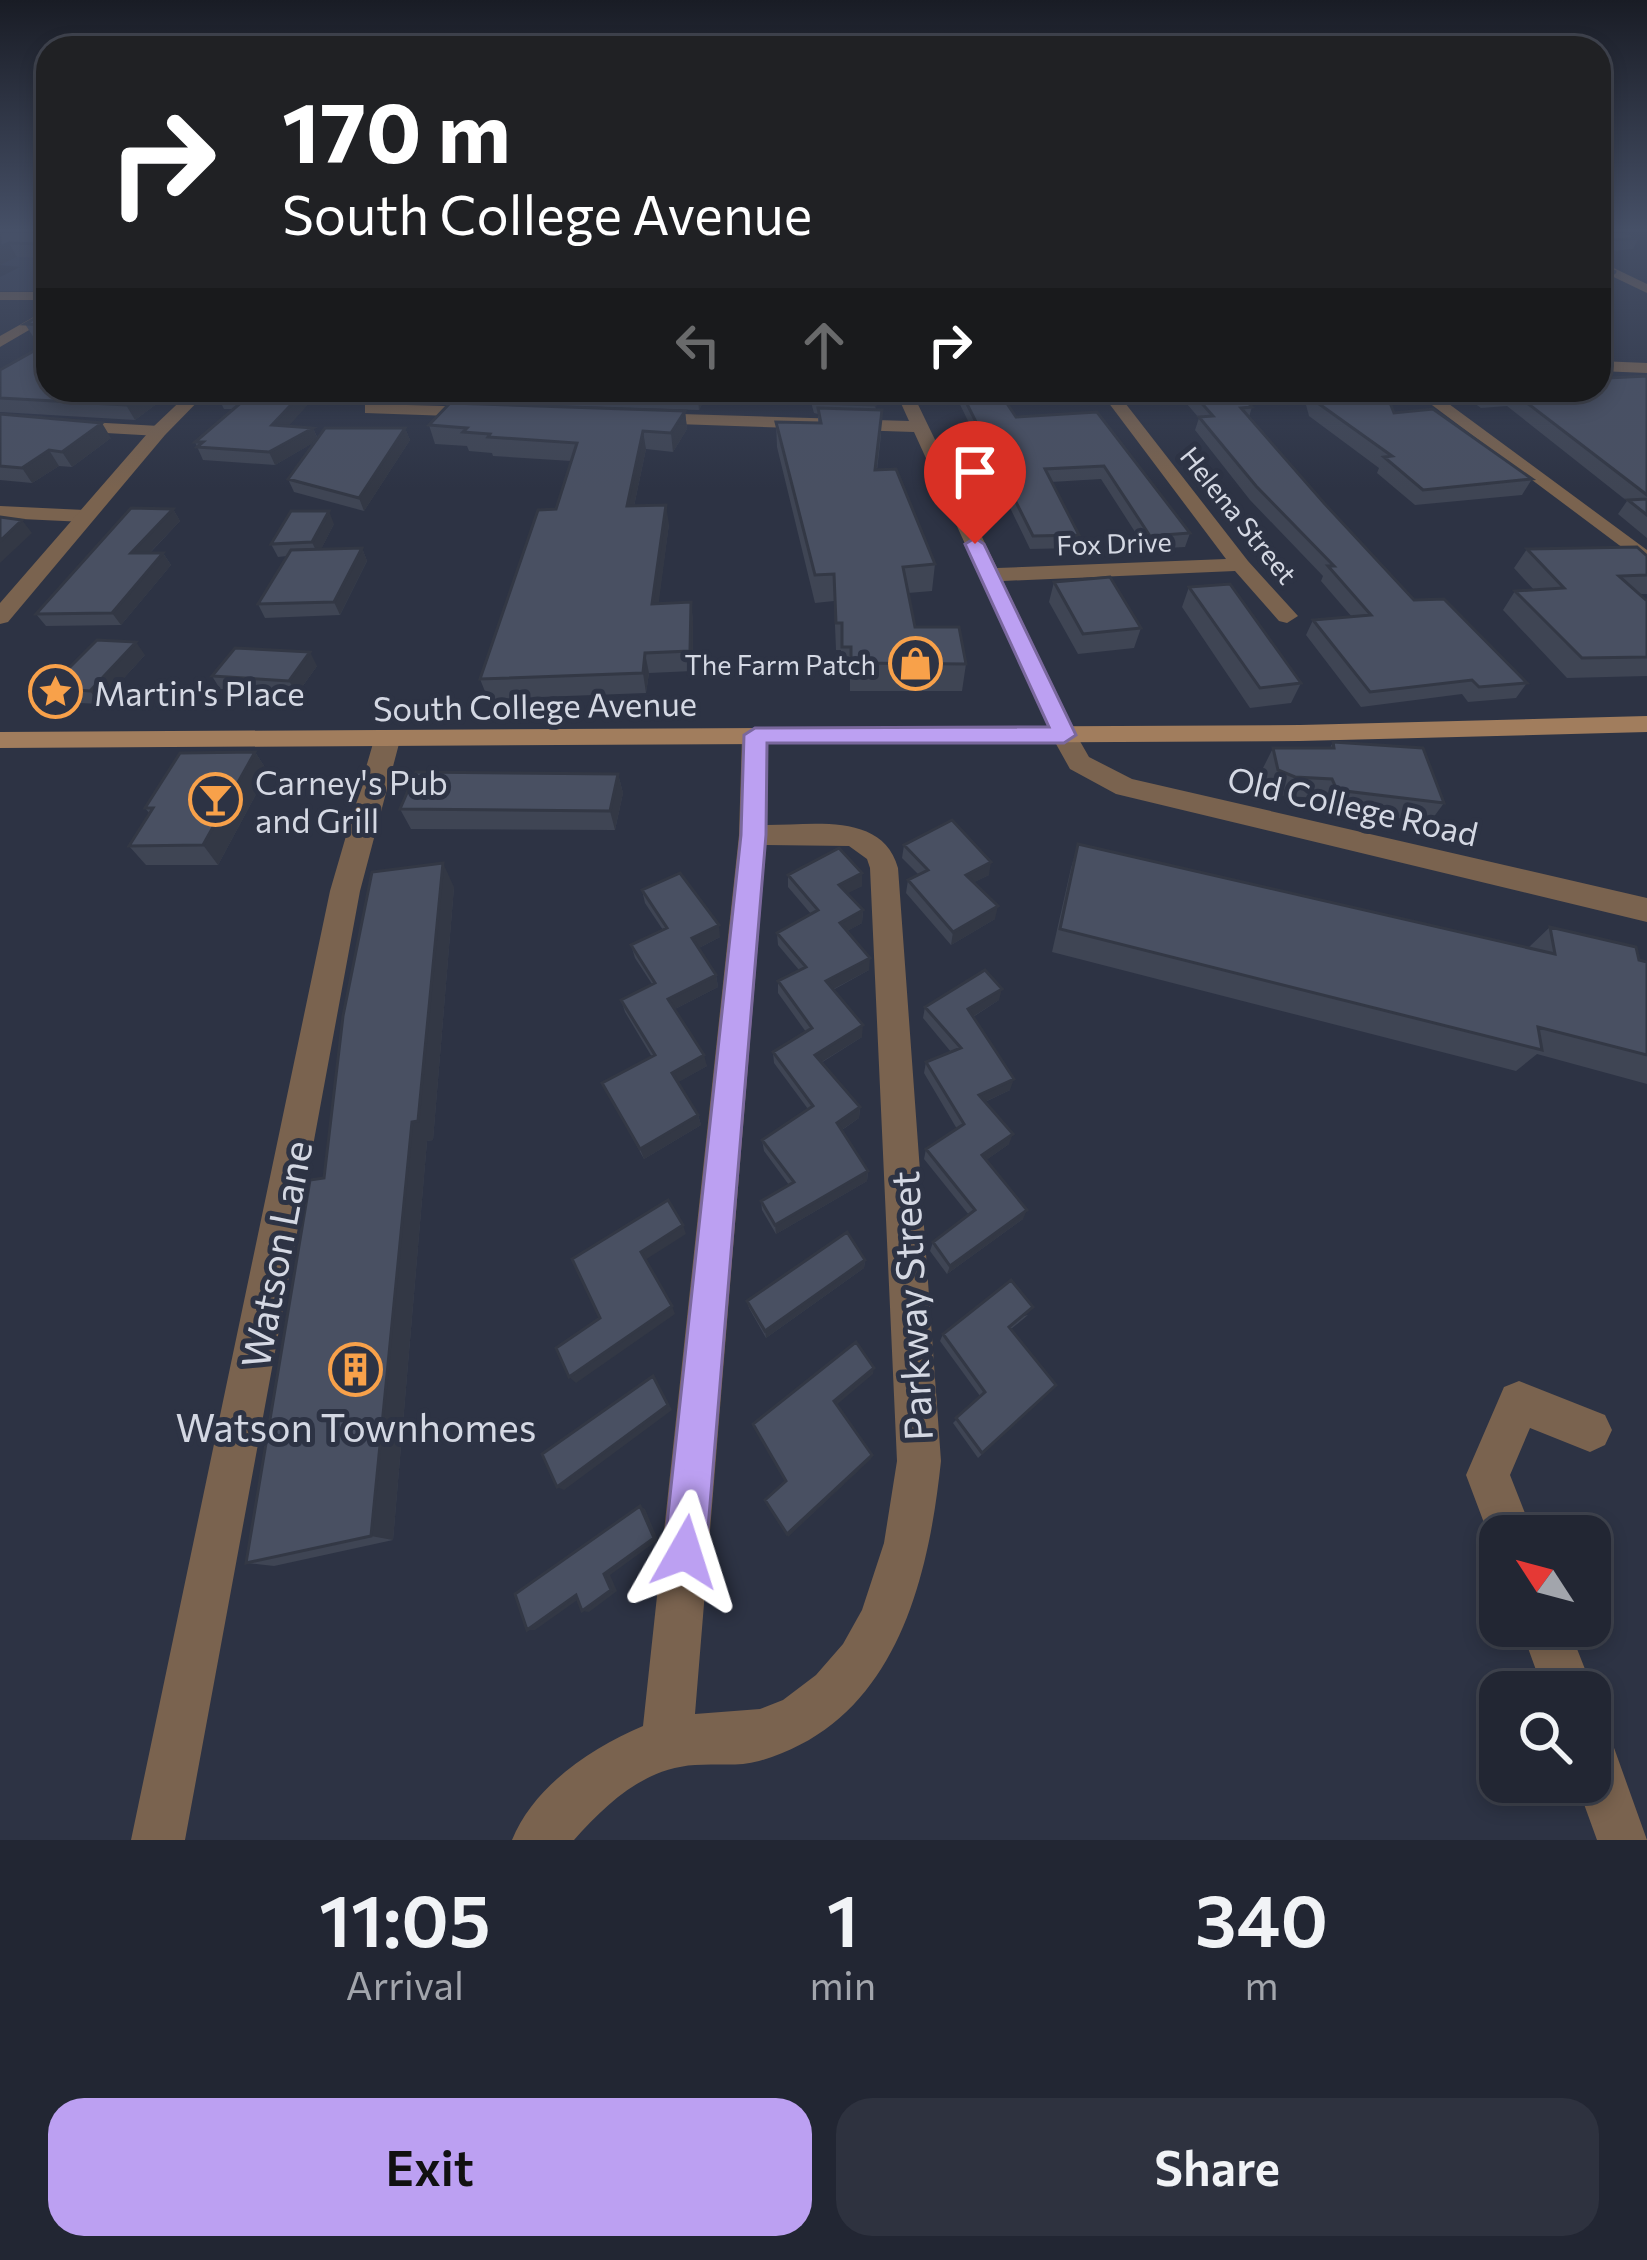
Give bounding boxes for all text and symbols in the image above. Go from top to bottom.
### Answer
text: 170 m [282,78,511,180]
icon: right [84,84,240,240]
text: South College Avenue [282,180,812,246]
icon: left [665,312,731,378]
icon: ahead [791,312,857,378]
icon: right [917,312,983,378]
pin [924,421,1026,544]
icon: arrive [942,439,1008,505]
street label: Helena Street [1174,440,1304,590]
street label: Fox Drive [1056,525,1172,561]
shop icon: The Farm Patch [887,636,943,692]
place label: The Farm Patch [684,648,876,681]
place icon: Martin's Place [27,664,83,720]
place label: Martin's Place [94,672,305,713]
street label: South College Avenue [373,682,697,728]
street label: Old College Road [1224,756,1482,854]
place label: Carney's Pub and Grill [255,761,448,840]
bar icon: Carney's Pub and Grill [188,772,244,828]
street label: Watson Lane [229,1136,321,1372]
street label: Parkway Street [879,1170,941,1442]
building icon: Watson Townhomes [328,1341,384,1397]
place label: Watson Townhomes [175,1402,537,1450]
position arrow [622,1489,748,1615]
north arrow [1479,1515,1611,1647]
map controls [1479,1515,1611,1803]
button: search [1479,1671,1611,1803]
text: 11:05 [319,1874,491,1962]
text: 1 [827,1874,859,1962]
text: 340 [1195,1874,1328,1962]
text: Arrival [346,1960,464,2008]
text: min [810,1960,876,2008]
text: m [1244,1960,1279,2008]
button: Exit [48,2098,812,2236]
button: Share [836,2098,1599,2236]

